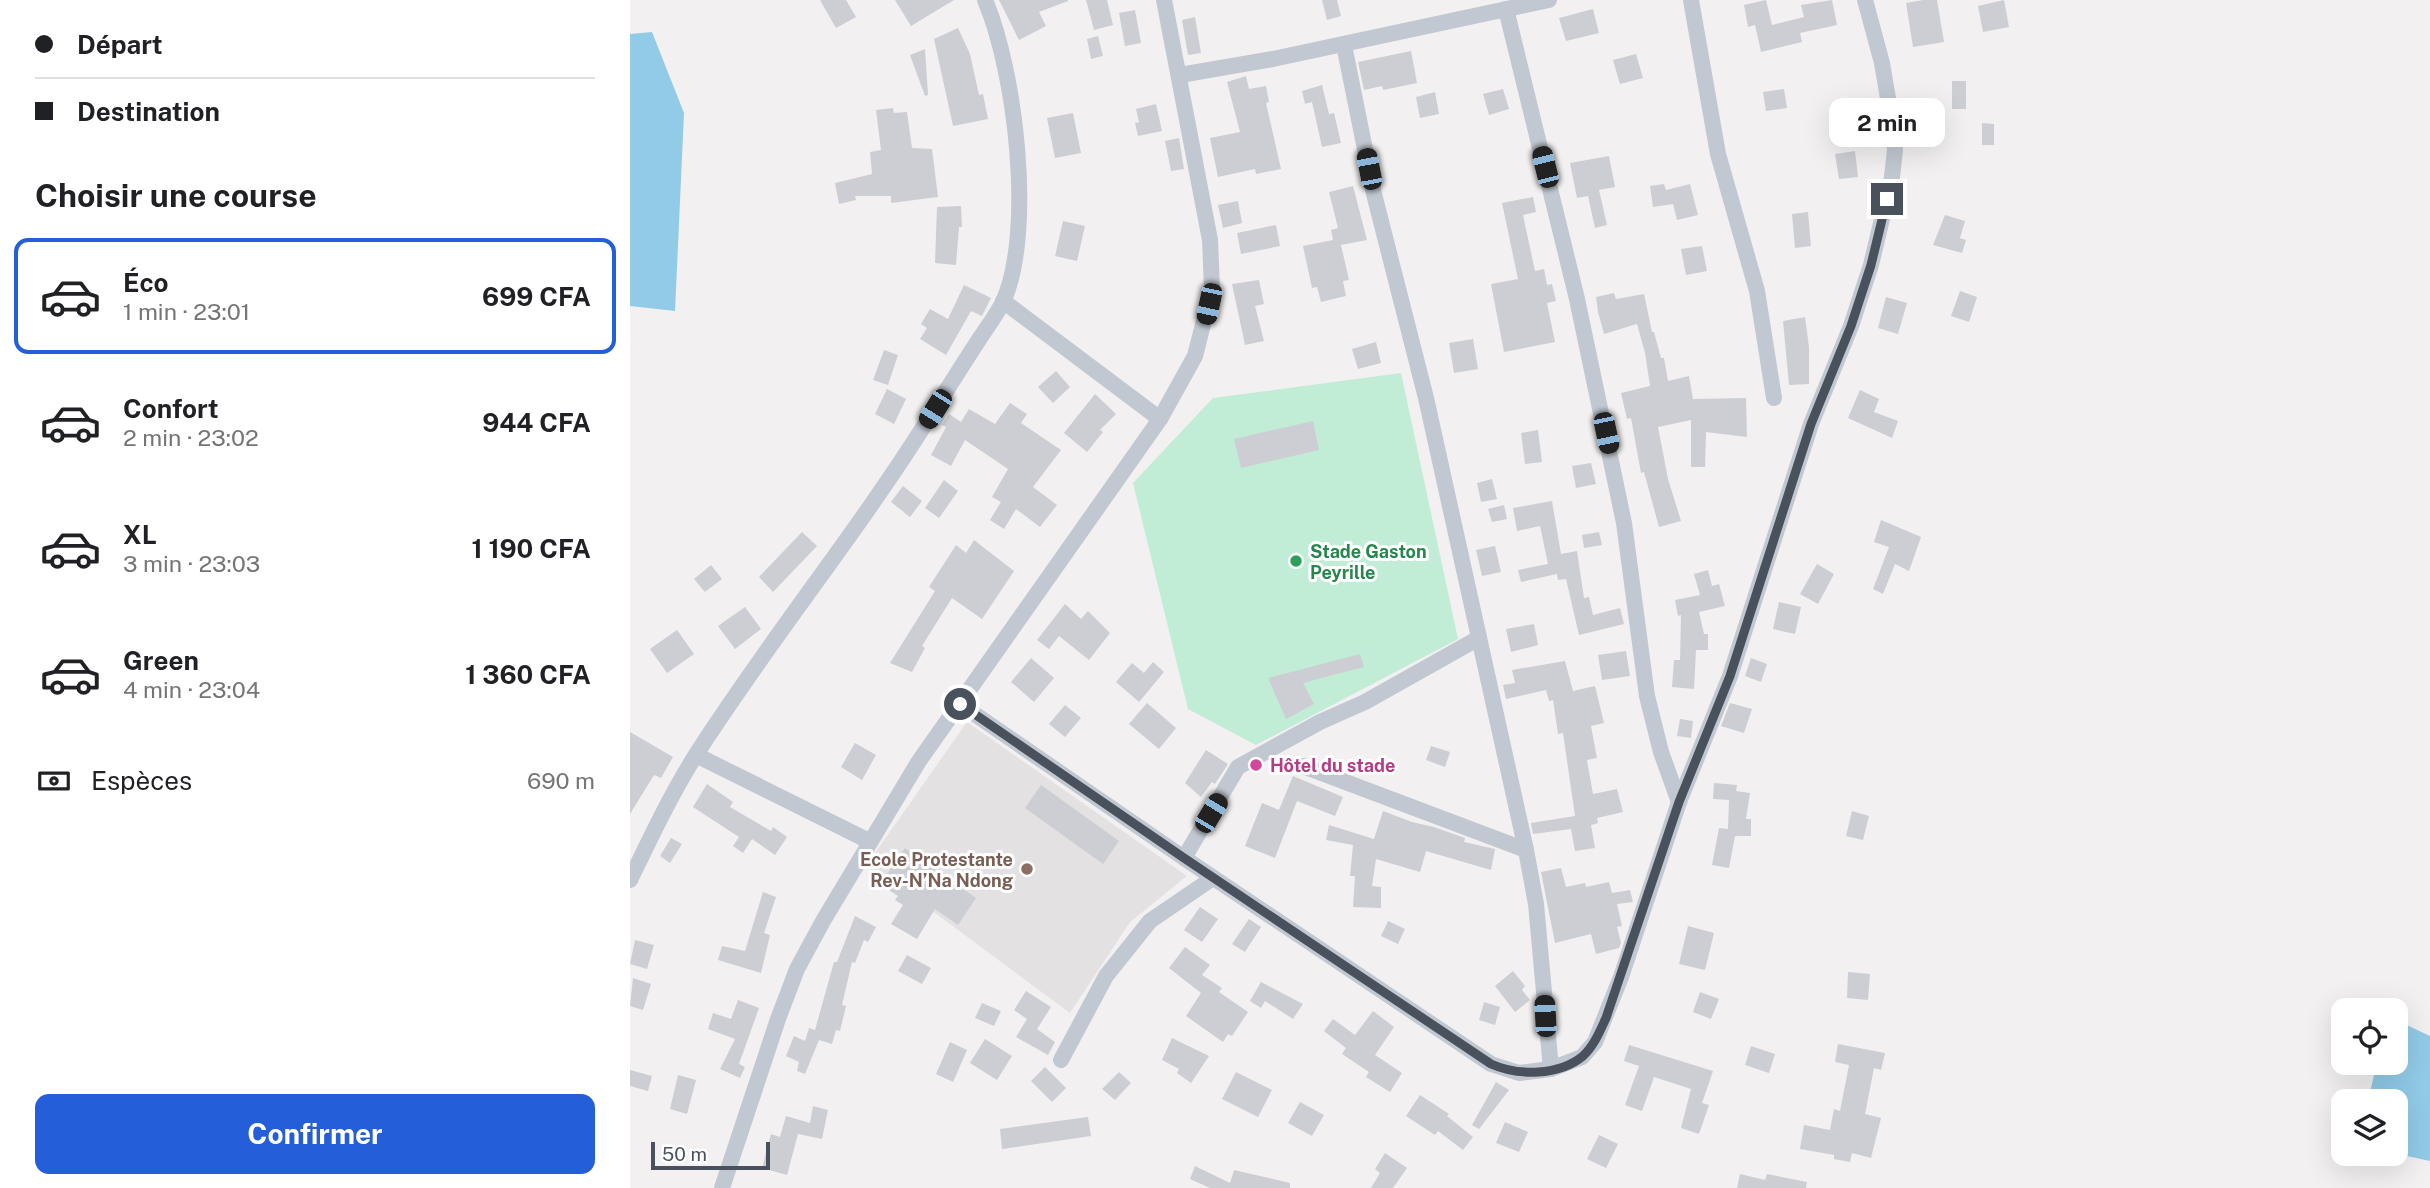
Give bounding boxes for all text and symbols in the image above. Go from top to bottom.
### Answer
text: Départ [77,29,163,60]
text: Destination [77,96,220,127]
callout: 2 min [1829,97,1945,146]
text: 2 min [1857,109,1917,136]
car [1530,144,1561,190]
car [1355,146,1384,192]
text: Choisir une course [35,177,317,214]
route end [1871,183,1903,215]
icon: car [39,265,102,328]
text: Éco [123,267,169,298]
text: 699 CFA [482,281,591,312]
car [1195,281,1224,327]
text: 1 min · 23:01 [123,298,250,325]
car [915,386,956,432]
icon: car [39,391,102,454]
text: Confort [123,393,219,424]
text: 944 CFA [482,407,591,438]
car [1592,410,1621,456]
text: 2 min · 23:02 [123,424,259,451]
icon: car [39,517,102,580]
text: XL [123,519,157,550]
text: 1 190 CFA [471,533,591,564]
place label: Stade Gaston Peyrille [1310,541,1427,583]
text: 3 min · 23:03 [123,550,260,577]
marker: Stade Gaston Peyrille [1288,553,1304,569]
icon: car [39,643,102,706]
text: Green [123,645,199,676]
text: 1 360 CFA [465,659,591,690]
text: 4 min · 23:04 [123,676,260,703]
route start [944,688,976,720]
place label: Hôtel du stade [1270,755,1395,776]
marker: Hôtel du stade [1248,757,1264,773]
icon: cash [35,762,73,800]
text: Espèces [91,765,192,796]
text: 690 m [527,767,595,794]
car [1192,790,1231,836]
place label: Ecole Protestante Rev-N’Na Ndong [860,849,1013,891]
marker: Ecole Protestante Rev-N’Na Ndong [1019,861,1035,877]
car [1534,994,1557,1038]
map controls [2331,998,2408,1166]
button: locate [2331,998,2408,1075]
button: layers [2331,1089,2408,1166]
button: Confirmer [35,1094,595,1174]
scale bar [651,1139,770,1171]
text: 50 m [662,1143,707,1165]

